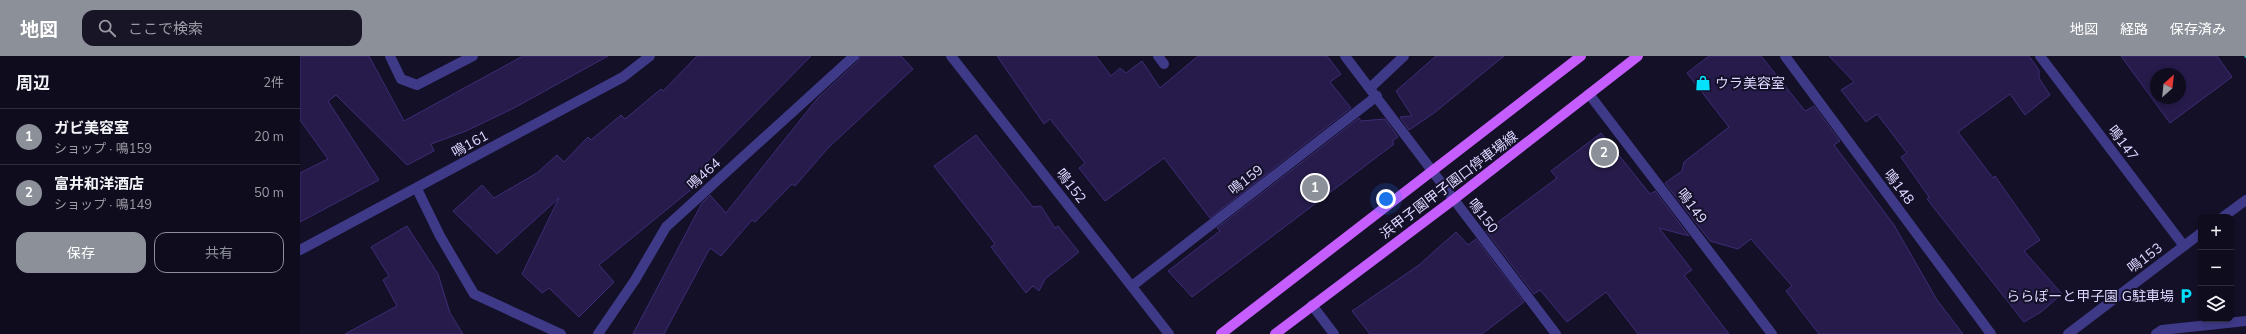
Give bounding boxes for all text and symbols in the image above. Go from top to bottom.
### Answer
search box [82,10,362,46]
text: 地図 [20,17,58,43]
icon: search [96,17,118,39]
text: ここで検索 [128,19,203,39]
text: 地図 [2070,20,2098,39]
text: 経路 [2120,20,2148,39]
text: 保存済み [2170,20,2226,39]
north arrow [2150,68,2186,104]
text: 周辺 [16,72,50,95]
text: 2件 [263,74,284,92]
shop icon: ウラ美容室 [1694,74,1712,92]
place label: ウラ美容室 [1715,74,1785,93]
text: ガビ美容室 [54,118,129,138]
street label: 鳴147 [2104,122,2142,164]
street label: 鳴161 [448,126,492,162]
street label: 浜甲子園甲子園口停車場線 [1376,127,1522,243]
text: 1 [25,128,33,146]
text: 20 m [254,128,284,146]
pin: 2 [1591,138,1617,168]
text: ショップ · 鳴159 [54,140,152,158]
street label: 鳴464 [683,154,725,194]
street label: 鳴159 [1225,160,1267,200]
street label: 鳴152 [1051,165,1091,207]
street label: 鳴148 [1880,166,1918,208]
pin: 1 [1302,173,1328,203]
text: 富井和洋酒店 [54,174,144,194]
text: 2 [25,184,33,202]
text: 50 m [254,184,284,202]
street label: 鳴149 [1673,185,1711,227]
your location [1376,189,1396,209]
street label: 鳴150 [1463,195,1503,237]
text: ショップ · 鳴149 [54,196,152,214]
map controls [2198,214,2234,322]
button: + [2198,214,2234,250]
button: 保存 [16,232,146,273]
button: 共有 [154,232,284,273]
street label: 鳴153 [2124,239,2166,277]
button: − [2198,250,2234,286]
button: layers [2198,286,2234,322]
place label: ららぽーと甲子園 G駐車場 [2006,287,2174,306]
parking icon: ららぽーと甲子園 G駐車場 [2177,287,2195,305]

